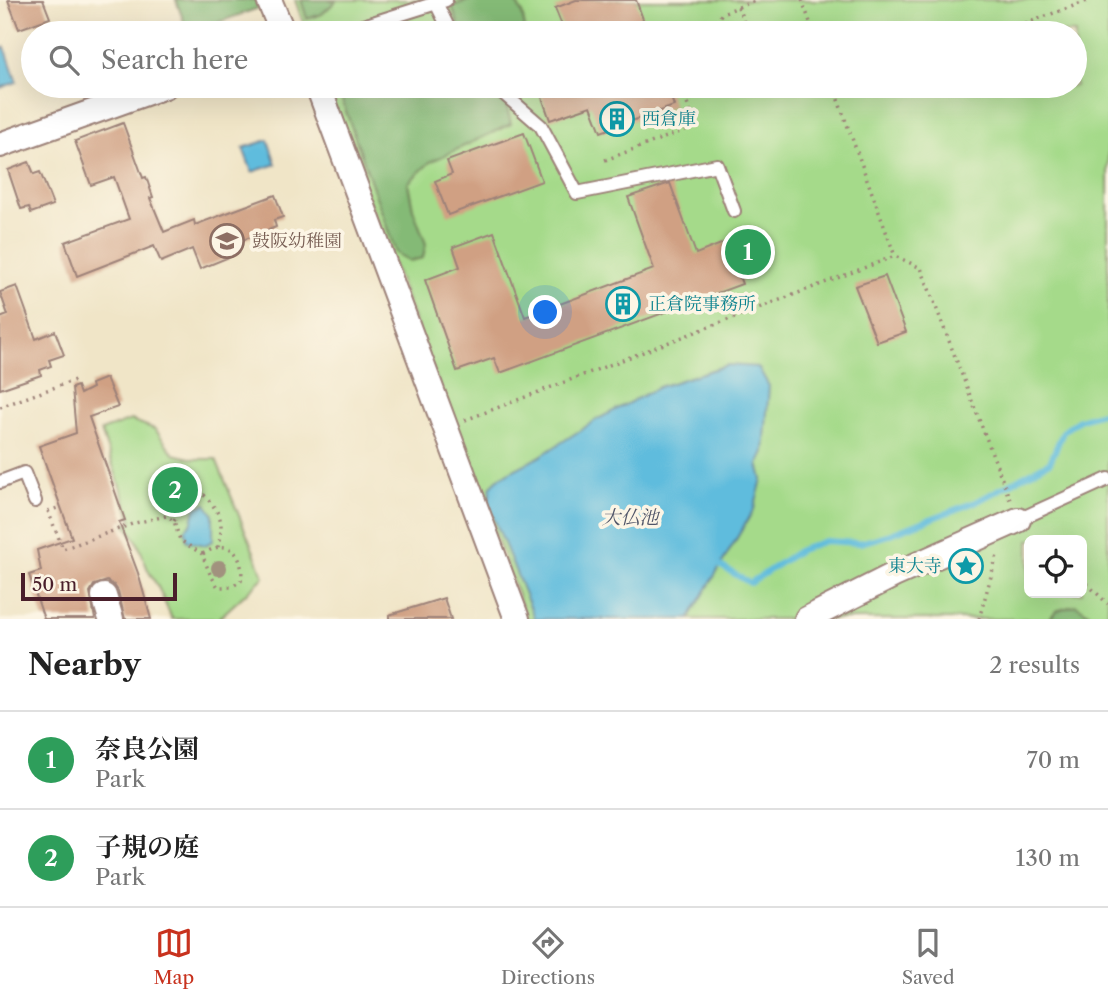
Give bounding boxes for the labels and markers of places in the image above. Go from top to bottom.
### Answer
building icon: 西倉庫 [598,100,636,138]
place label: 西倉庫 [642,108,696,130]
school or university icon: 鼓阪幼稚園 [208,222,246,260]
pin: 1 [725,226,771,278]
place label: 鼓阪幼稚園 [252,230,342,252]
building icon: 正倉院事務所 [604,285,642,323]
place label: 正倉院事務所 [648,293,756,315]
pin: 2 [152,464,198,516]
place icon: 東大寺 [947,547,985,585]
place label: 東大寺 [888,555,942,577]

